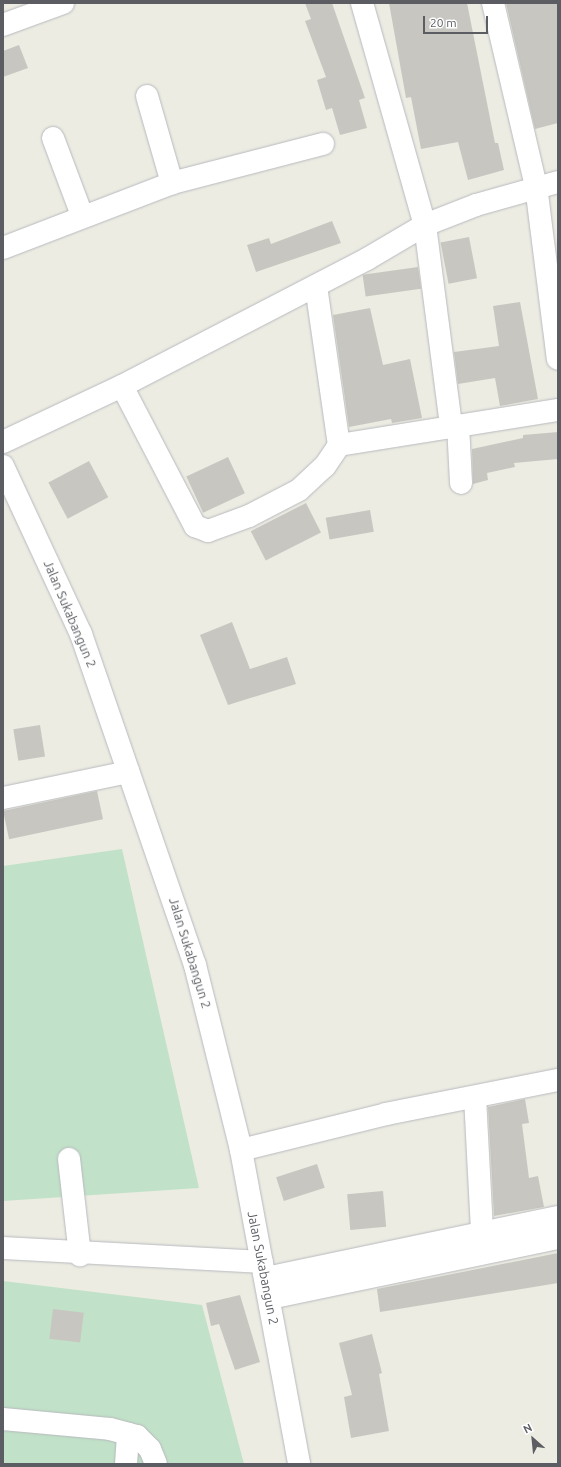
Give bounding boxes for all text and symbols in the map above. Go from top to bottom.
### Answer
scale bar [425,8,490,34]
text: 20 m [430,16,457,29]
street label: Jalan Sukabangun 2 [40,558,100,670]
street label: Jalan Sukabangun 2 [166,896,214,1010]
street label: Jalan Sukabangun 2 [244,1210,282,1326]
north arrow [513,1419,553,1459]
text: N [521,1421,534,1436]

